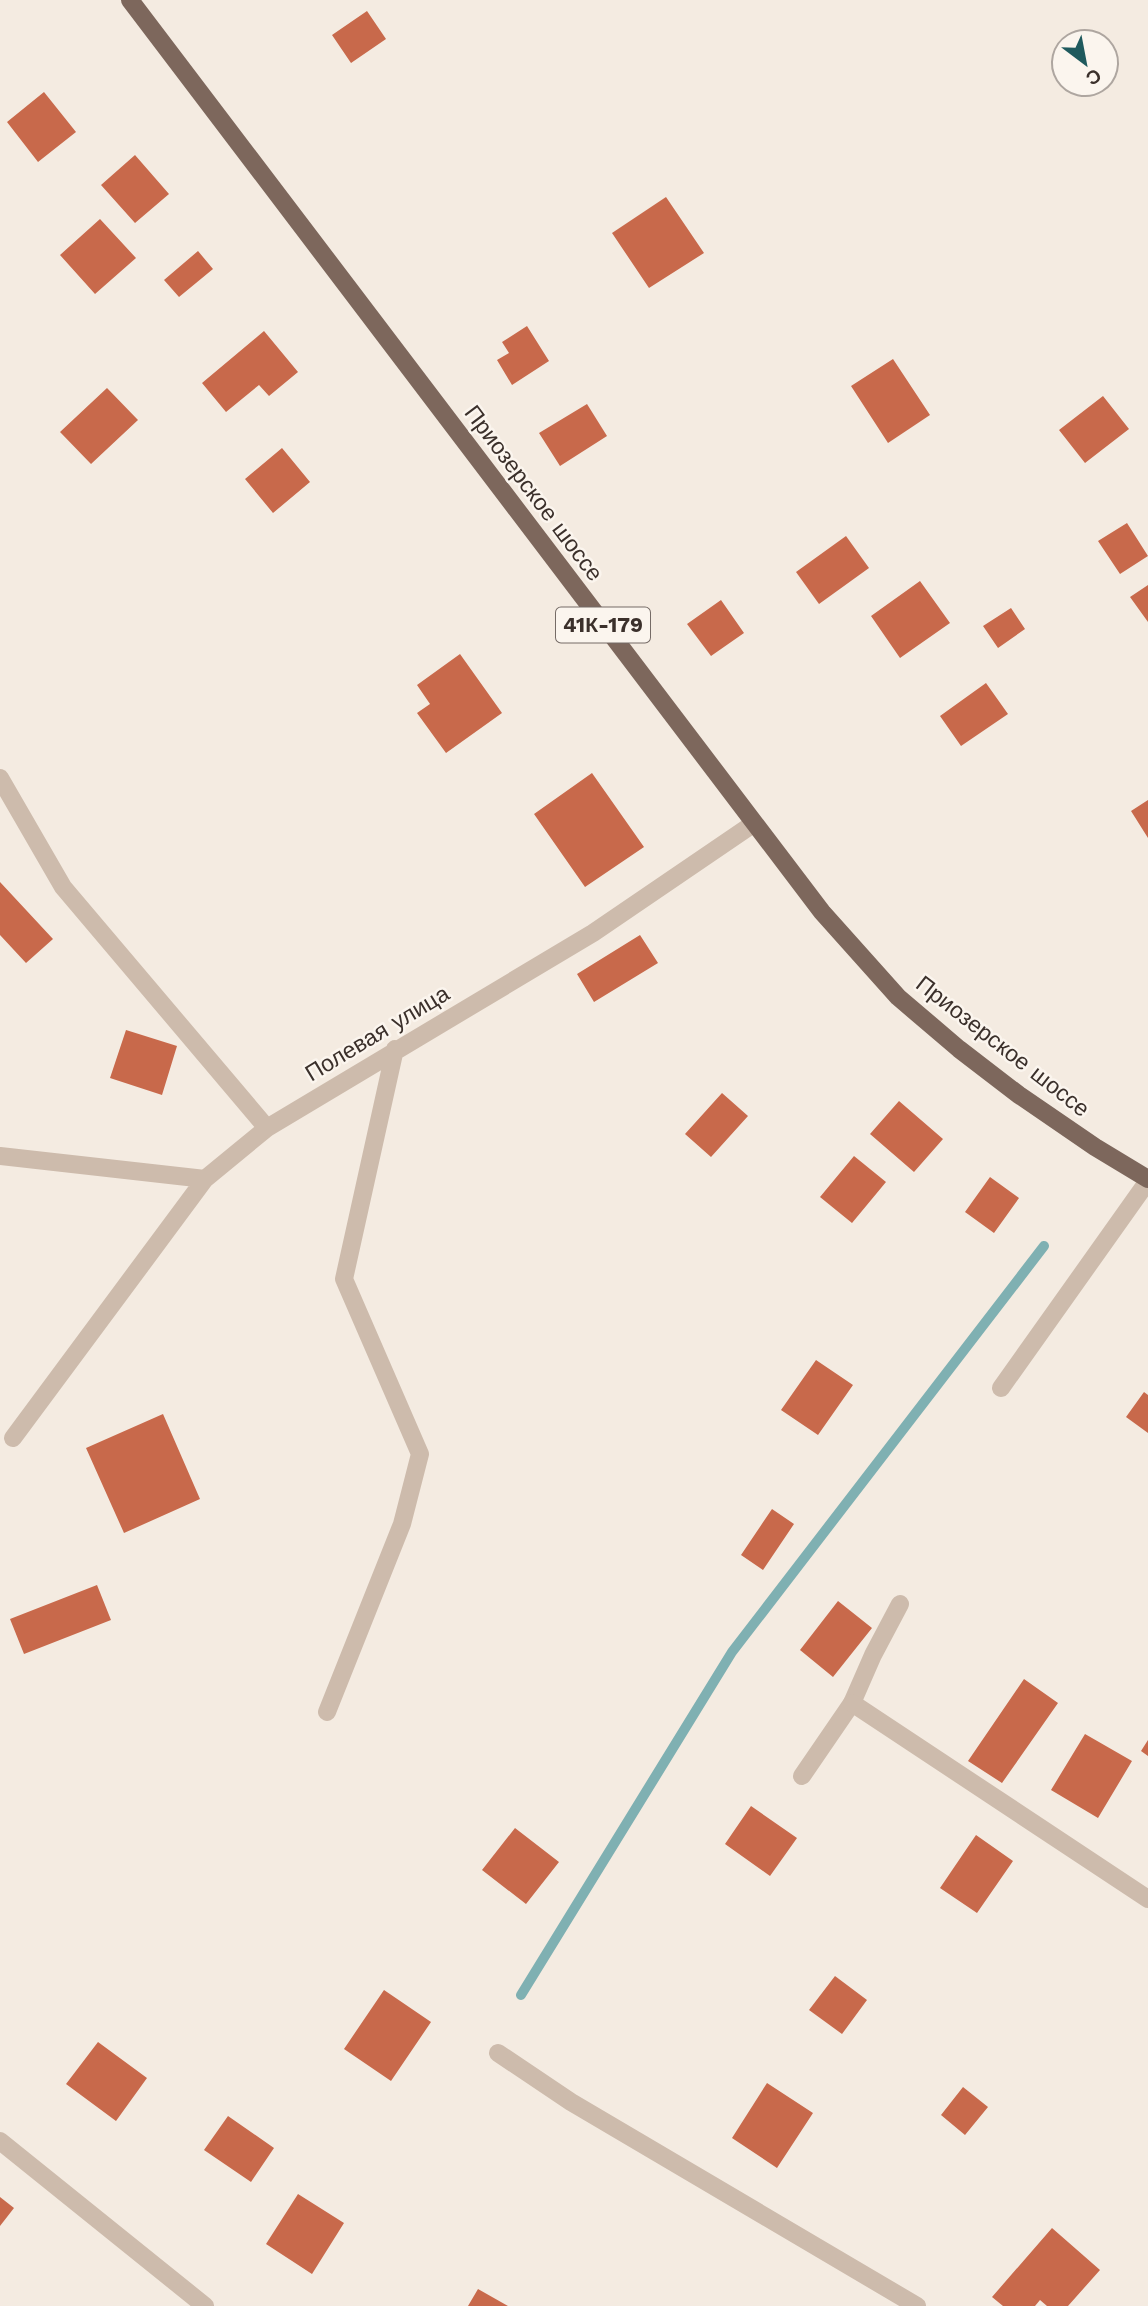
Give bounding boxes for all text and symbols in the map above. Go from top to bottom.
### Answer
north arrow [1050,28,1120,98]
text: С [1082,64,1106,91]
street label: Приозерское шоссе [459,400,608,586]
road number: 41К-179 [556,608,650,642]
street label: Приозерское шоссе [911,970,1095,1123]
street label: Полевая улица [300,980,454,1087]

